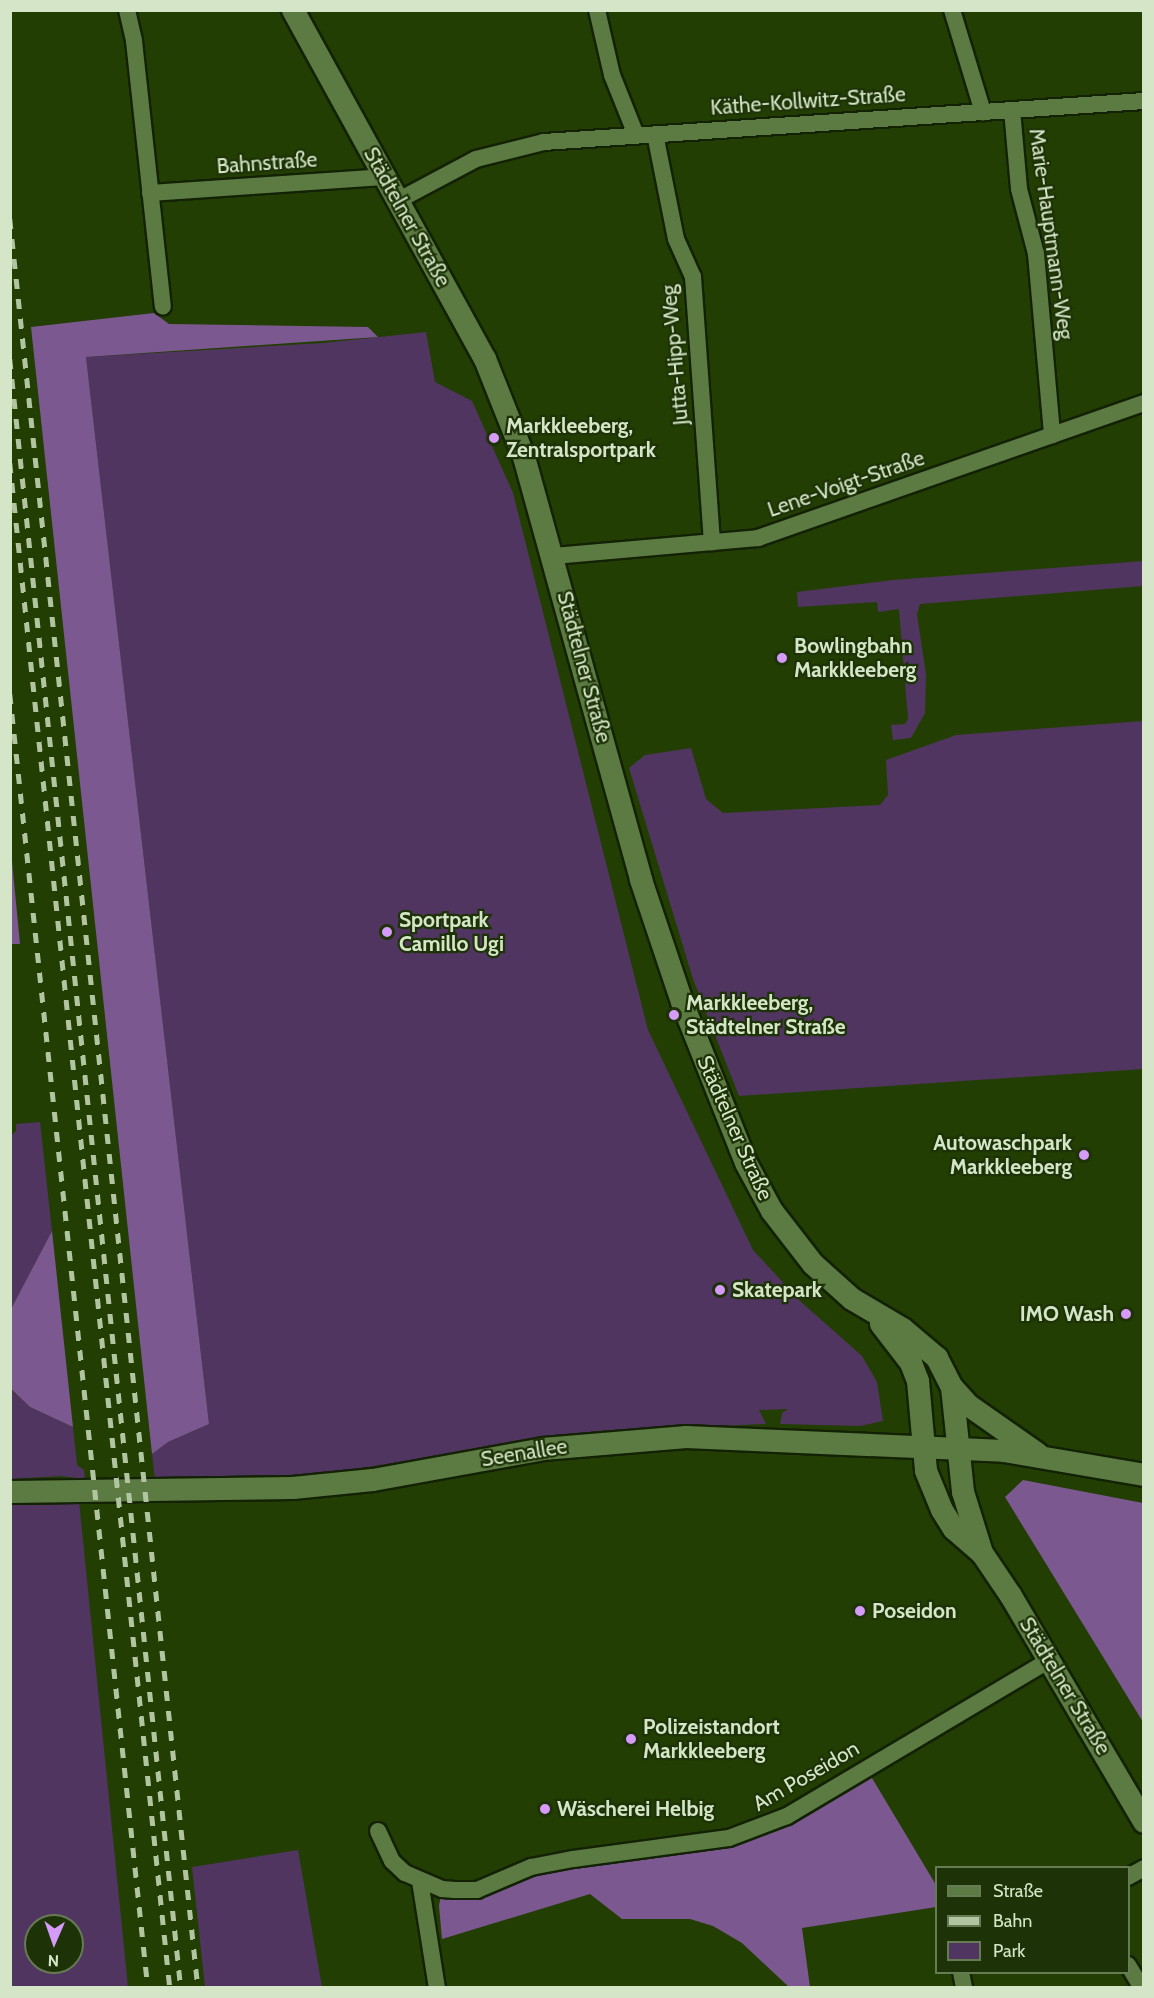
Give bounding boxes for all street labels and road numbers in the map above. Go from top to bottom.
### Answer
street label: Käthe-Kollwitz-Straße [710,82,906,120]
street label: Marie-Hauptmann-Weg [1024,127,1078,341]
street label: Städtelner Straße [358,143,456,291]
street label: Bahnstraße [216,147,318,179]
street label: Jutta-Hipp-Weg [656,284,694,426]
street label: Lene-Voigt-Straße [764,445,928,523]
street label: Städtelner Straße [552,589,616,745]
street label: Städtelner Straße [692,1052,778,1204]
street label: Seenallee [479,1434,569,1472]
street label: Städtelner Straße [1014,1613,1116,1759]
street label: Am Poseidon [749,1736,863,1816]

